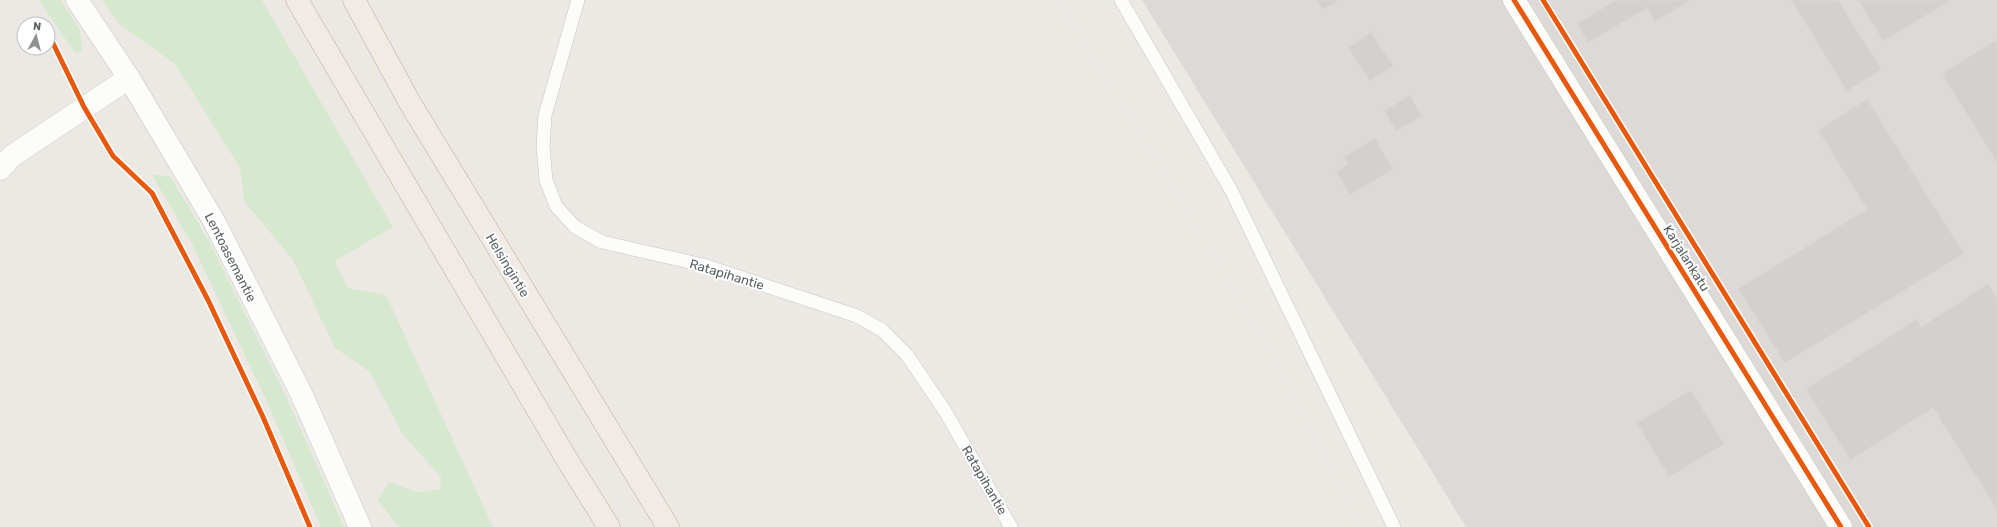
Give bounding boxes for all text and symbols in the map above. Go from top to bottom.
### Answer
north arrow [16,16,56,56]
text: N [32,20,42,34]
street label: Lentoasemantie [202,210,259,304]
street label: Karjalankatu [1660,222,1713,294]
street label: Helsingintie [482,231,532,300]
street label: Ratapihantie [688,256,766,293]
street label: Ratapihantie [959,443,1010,517]

